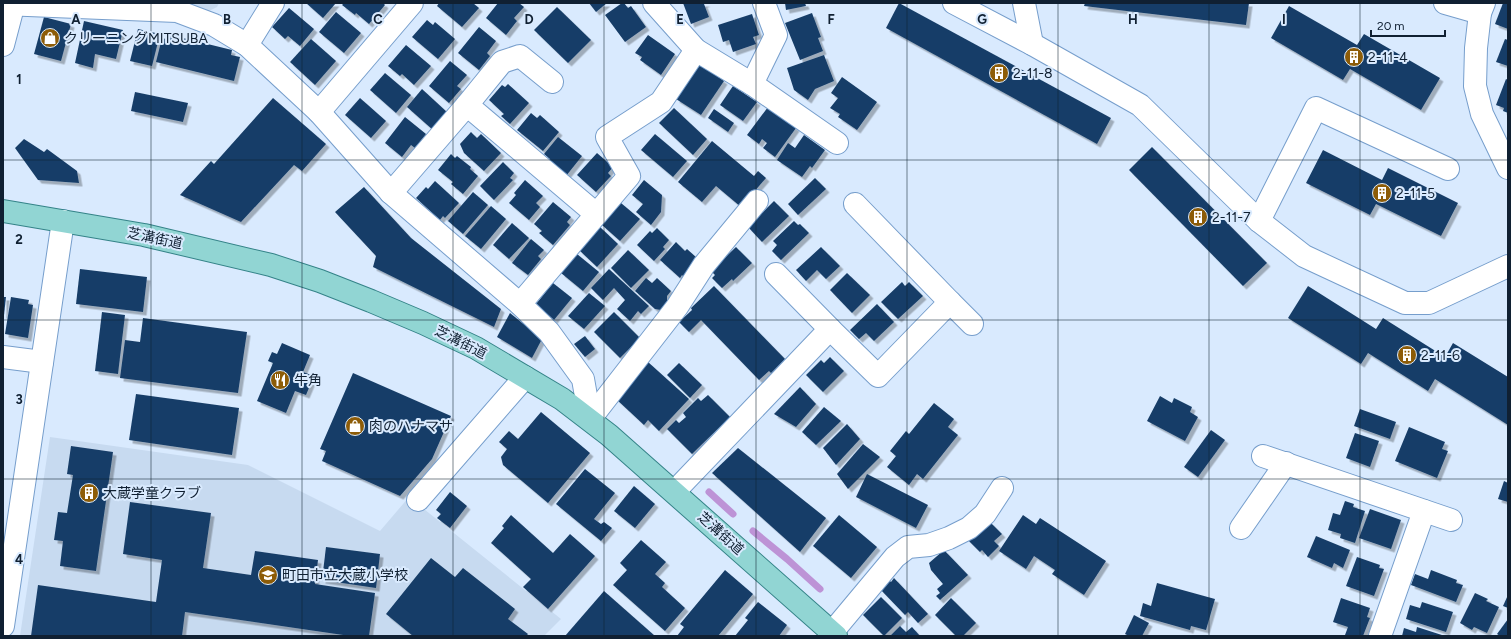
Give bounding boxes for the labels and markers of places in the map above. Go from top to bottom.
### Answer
shop icon: クリーニングMITSUBA [39,27,61,49]
place label: クリーニングMITSUBA [64,30,208,47]
building icon: 2-11-4 [1343,46,1365,68]
place label: 2-11-4 [1368,49,1408,66]
building icon: 2-11-8 [988,62,1010,84]
place label: 2-11-8 [1013,65,1053,82]
building icon: 2-11-5 [1371,182,1393,204]
place label: 2-11-5 [1396,185,1435,202]
building icon: 2-11-7 [1187,206,1209,228]
place label: 2-11-7 [1212,209,1251,226]
building icon: 2-11-6 [1396,344,1418,366]
place label: 2-11-6 [1421,347,1460,364]
restaurant icon: 牛角 [269,369,291,391]
place label: 牛角 [294,372,322,389]
shop icon: 肉のハナマサ [344,415,366,437]
place label: 肉のハナマサ [369,418,453,435]
building icon: 大蔵学童クラブ [78,482,100,504]
place label: 大蔵学童クラブ [103,485,201,502]
school or university icon: 町田市立大蔵小学校 [257,564,279,586]
place label: 町田市立大蔵小学校 [282,567,408,584]

